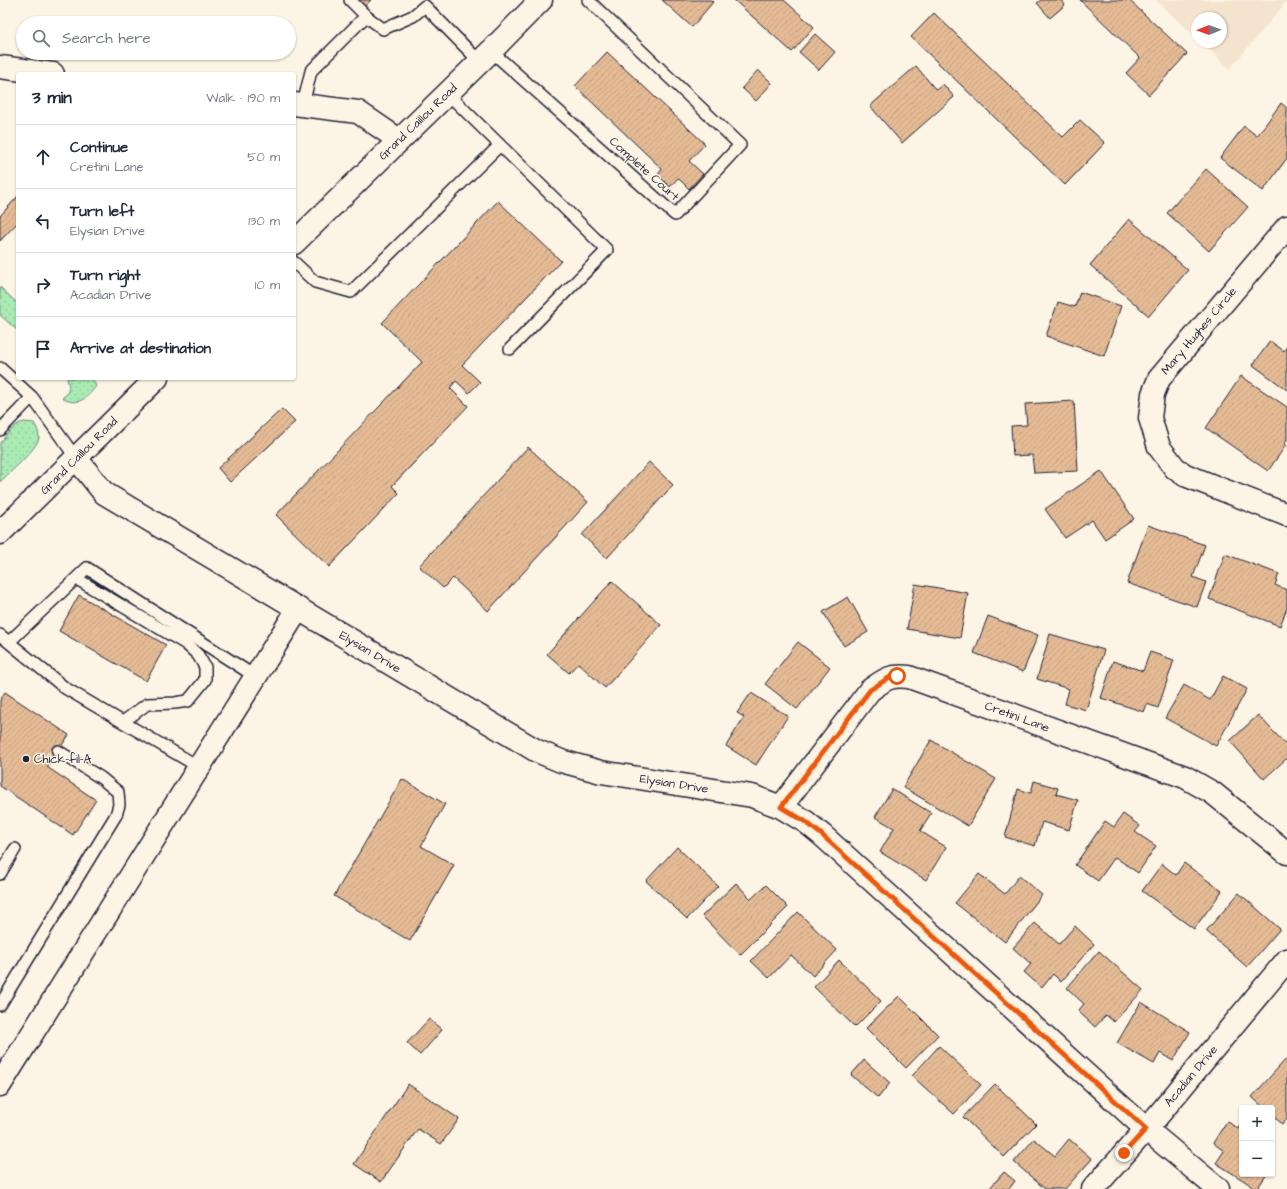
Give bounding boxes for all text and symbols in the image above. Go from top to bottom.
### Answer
north arrow [1191,12,1227,48]
search box [16,16,296,60]
icon: search [30,27,52,49]
text: Search here [62,28,151,49]
street label: Grand Caillou Road [375,80,461,164]
text: 3 min [32,86,72,110]
text: Walk · 190 m [206,89,280,107]
street label: Complete Court [605,133,683,205]
text: Continue [70,137,128,158]
icon: ahead [32,146,54,168]
text: 50 m [247,148,280,166]
text: Cretini Lane [70,158,143,176]
text: Turn left [70,201,134,222]
icon: left [32,210,54,232]
text: 130 m [248,212,280,230]
text: Elysian Drive [70,222,145,240]
text: Turn right [70,265,141,286]
icon: right [32,274,54,296]
text: 10 m [255,276,280,294]
street label: Mary Hughes Circle [1157,283,1242,379]
text: Acadian Drive [70,286,151,304]
icon: arrive [32,338,54,360]
text: Arrive at destination [70,338,211,359]
street label: Grand Caillou Road [36,413,122,499]
street label: Elysian Drive [335,627,404,678]
route start [888,667,906,685]
street label: Cretini Lane [982,697,1052,737]
place label: Chick-fil-A [34,751,92,768]
marker: Chick-fil-A [21,754,31,764]
street label: Elysian Drive [638,770,710,799]
street label: Acadian Drive [1160,1041,1222,1110]
map controls [1239,1105,1275,1177]
button: + [1239,1105,1275,1141]
button: − [1239,1141,1275,1177]
route end [1115,1144,1133,1162]

